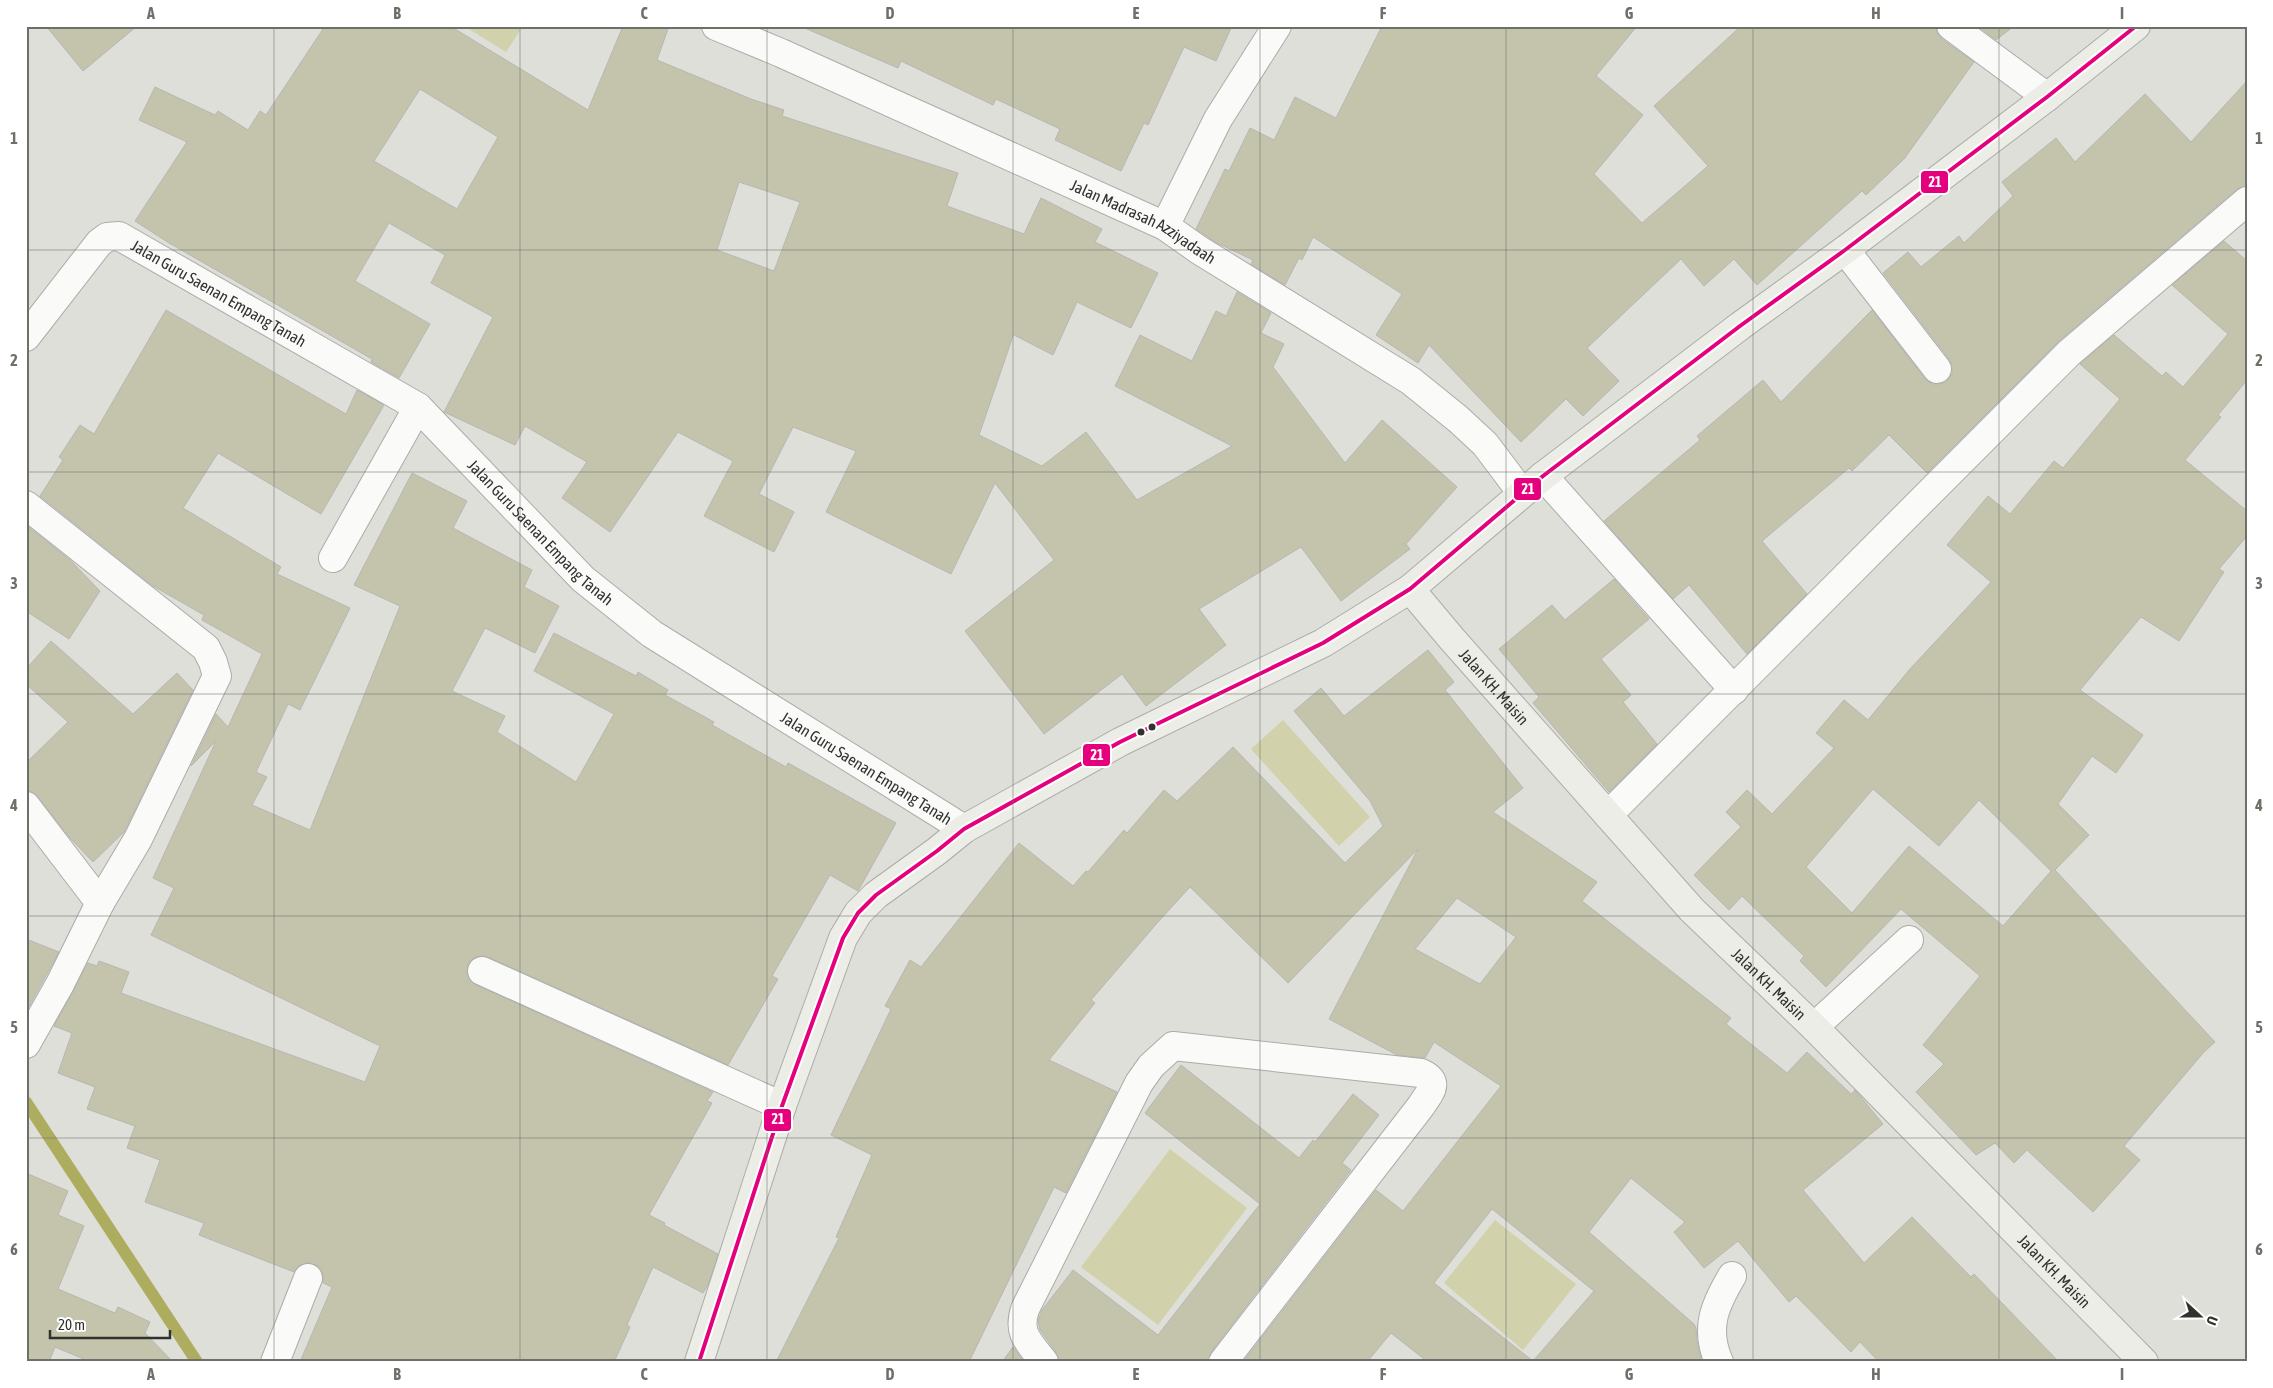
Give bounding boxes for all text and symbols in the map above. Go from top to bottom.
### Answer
text: A [146,4,155,22]
text: B [393,4,401,22]
text: C [640,4,648,22]
text: D [886,4,895,22]
text: E [1133,4,1140,22]
text: F [1380,4,1387,22]
text: G [1625,4,1634,22]
text: H [1871,4,1881,22]
text: I [2120,4,2124,22]
text: 1 [10,129,18,147]
text: 1 [2255,129,2263,147]
line badge: 21 [1920,170,1949,194]
text: 21 [1928,174,1942,190]
street label: Jalan Madrasah Azziyadaah [1068,176,1219,267]
street label: Jalan Guru Saenan Empang Tanah [128,236,309,350]
text: 2 [10,351,18,369]
text: 2 [2255,351,2263,369]
street label: Jalan Guru Saenan Empang Tanah [464,456,617,609]
line badge: 21 [1513,477,1542,501]
text: 21 [1521,481,1535,497]
text: 3 [10,574,18,592]
text: 3 [2255,574,2263,592]
street label: Jalan KH. Maisin [1456,645,1533,728]
street label: Jalan Guru Saenan Empang Tanah [778,708,955,828]
unlabelled marker [1147,722,1157,732]
unlabelled marker [1136,727,1146,737]
line badge: 21 [1082,743,1111,767]
text: 21 [1090,747,1104,763]
text: 4 [9,796,18,814]
text: 4 [2254,796,2263,814]
street label: Jalan KH. Maisin [1728,944,1810,1023]
text: 5 [10,1018,18,1036]
text: 5 [2255,1018,2263,1036]
line badge: 21 [763,1108,792,1132]
text: 21 [771,1111,785,1127]
street label: Jalan KH. Maisin [2015,1231,2094,1311]
text: 6 [10,1240,18,1258]
text: 6 [2255,1240,2263,1258]
north arrow [2176,1290,2226,1340]
scale bar [50,1308,170,1340]
text: U [2203,1314,2221,1327]
text: 20 m [58,1316,85,1333]
text: A [146,1365,155,1383]
text: B [393,1365,401,1383]
text: C [640,1365,648,1383]
text: D [886,1365,895,1383]
text: E [1133,1365,1140,1383]
text: F [1380,1365,1387,1383]
text: G [1625,1365,1634,1383]
text: H [1871,1365,1881,1383]
text: I [2120,1365,2124,1383]

